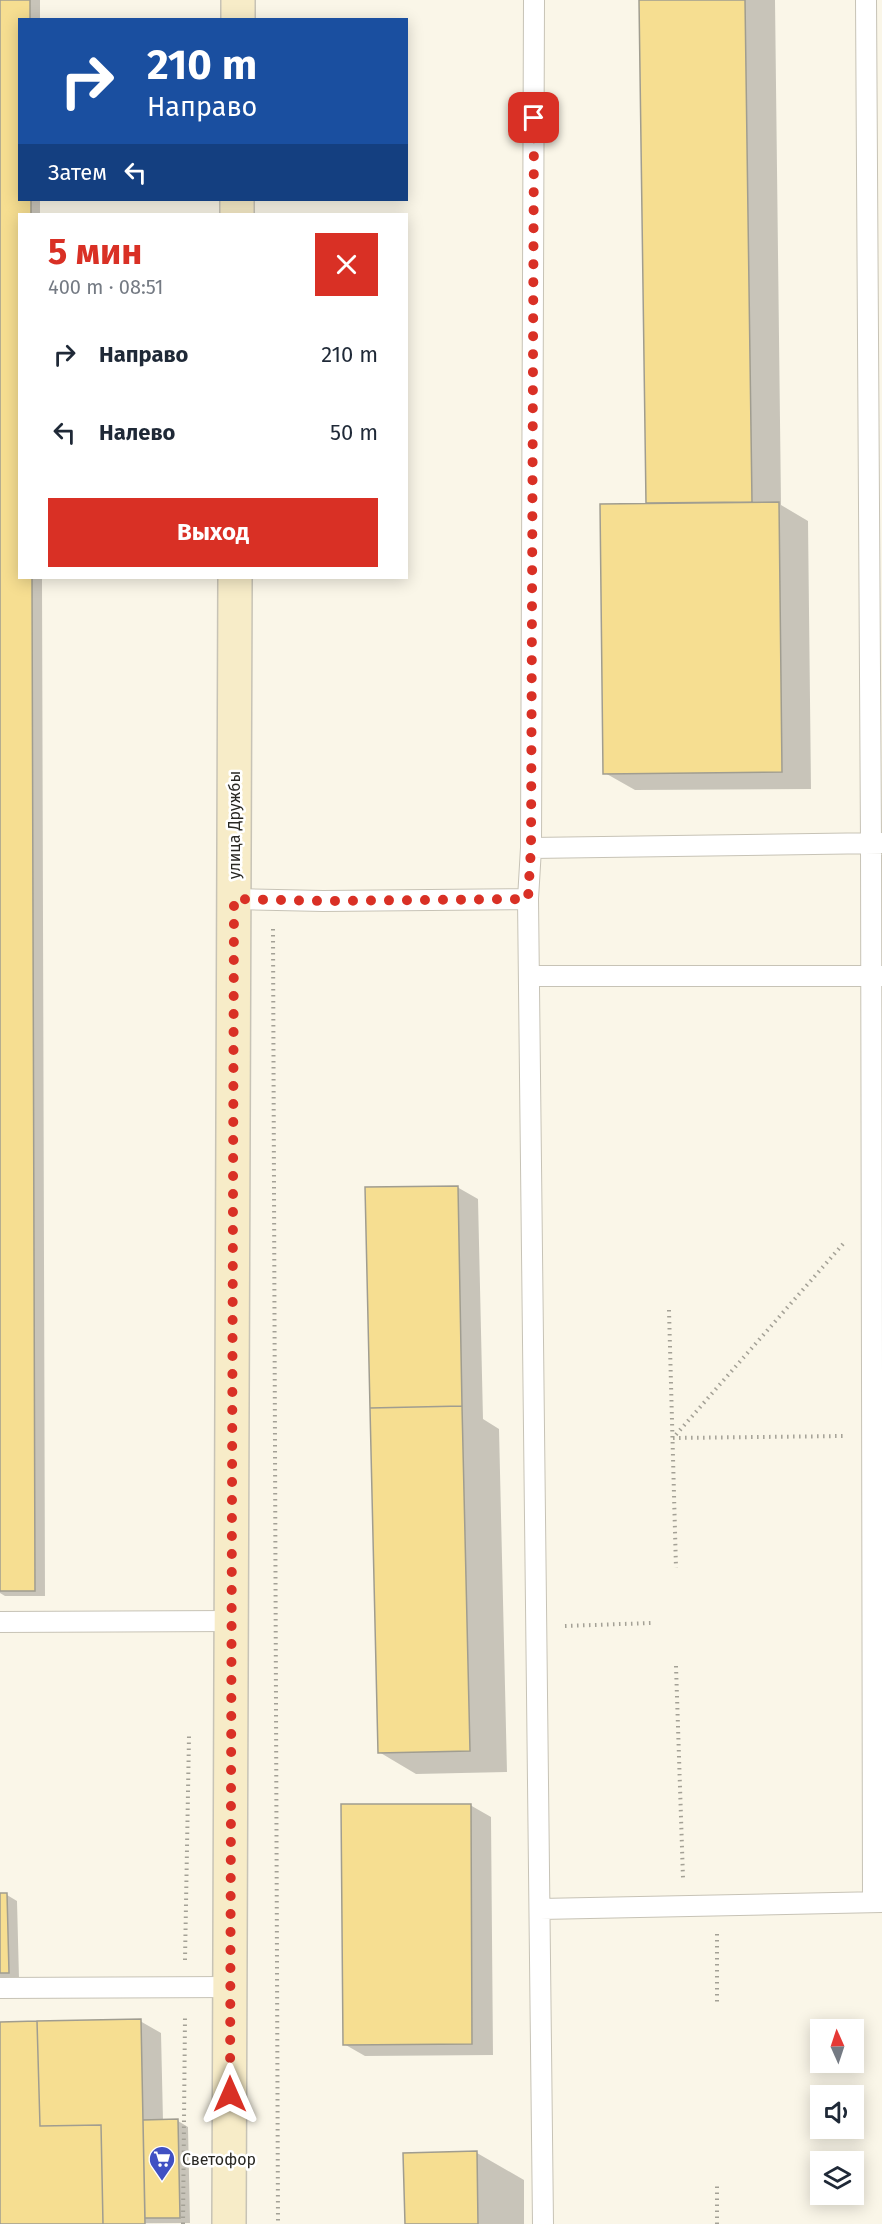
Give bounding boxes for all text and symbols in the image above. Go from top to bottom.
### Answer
text: 210 m [147,40,257,90]
icon: right [48,42,126,120]
text: Направо [147,91,257,123]
pin [508,92,559,143]
icon: arrive [517,101,550,134]
icon: left [119,156,152,189]
text: Затем [48,159,107,186]
text: 5 мин [48,230,142,274]
button: close [315,233,378,296]
text: 400 m · 08:51 [48,275,164,299]
icon: right [48,338,81,371]
text: Направо [99,341,188,368]
text: 210 m [321,341,378,368]
icon: left [48,416,81,449]
text: Налево [99,419,175,446]
text: 50 m [330,419,378,446]
button: Выход [48,498,378,567]
street label: улица Дружбы [225,771,244,879]
north arrow [810,2019,864,2073]
map controls [810,2019,864,2205]
position arrow [198,2062,262,2126]
button: sound [810,2085,864,2139]
supermarket icon: Светофор [147,2144,177,2182]
place label: Светофор [182,2150,256,2169]
button: layers [810,2151,864,2205]

